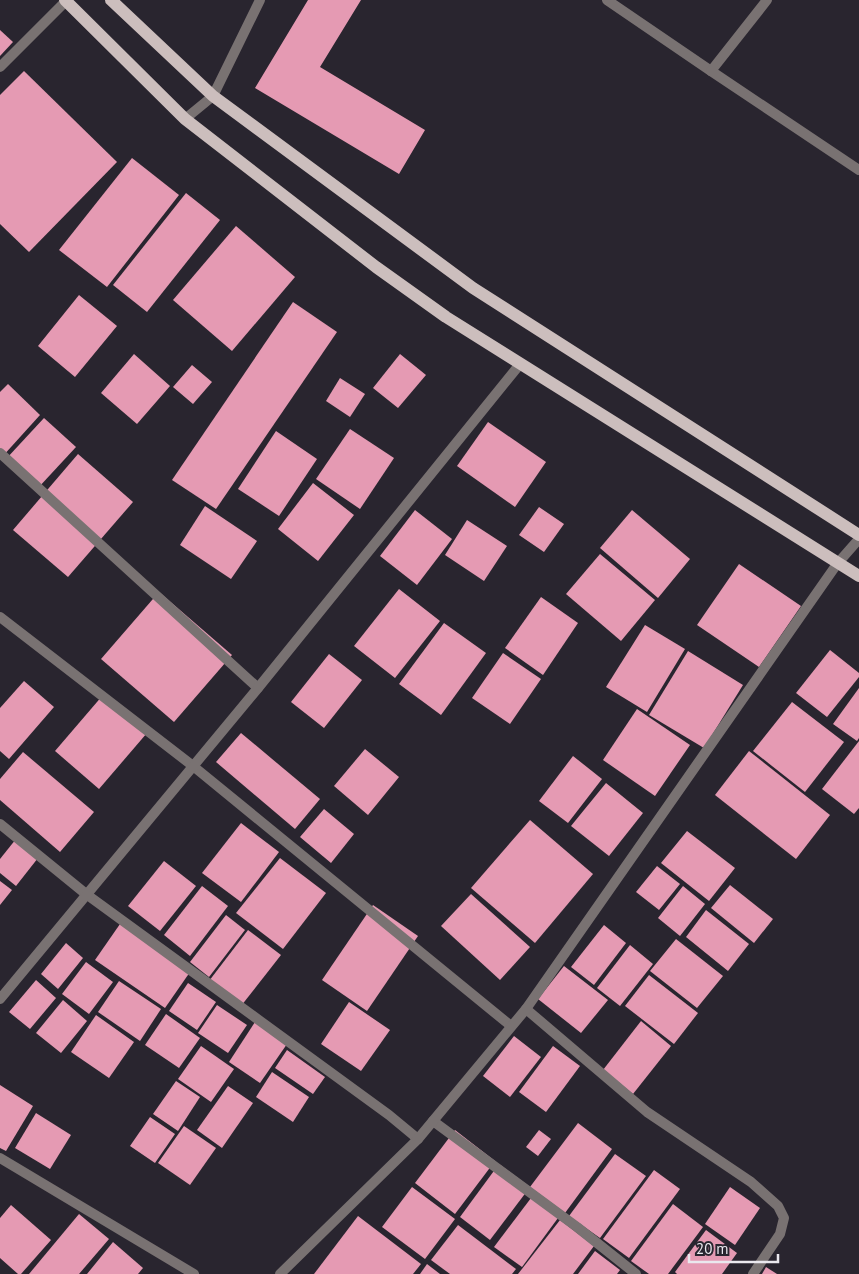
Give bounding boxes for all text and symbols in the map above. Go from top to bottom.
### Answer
scale bar [689,1232,778,1264]
text: 20 m [696,1239,729,1258]

